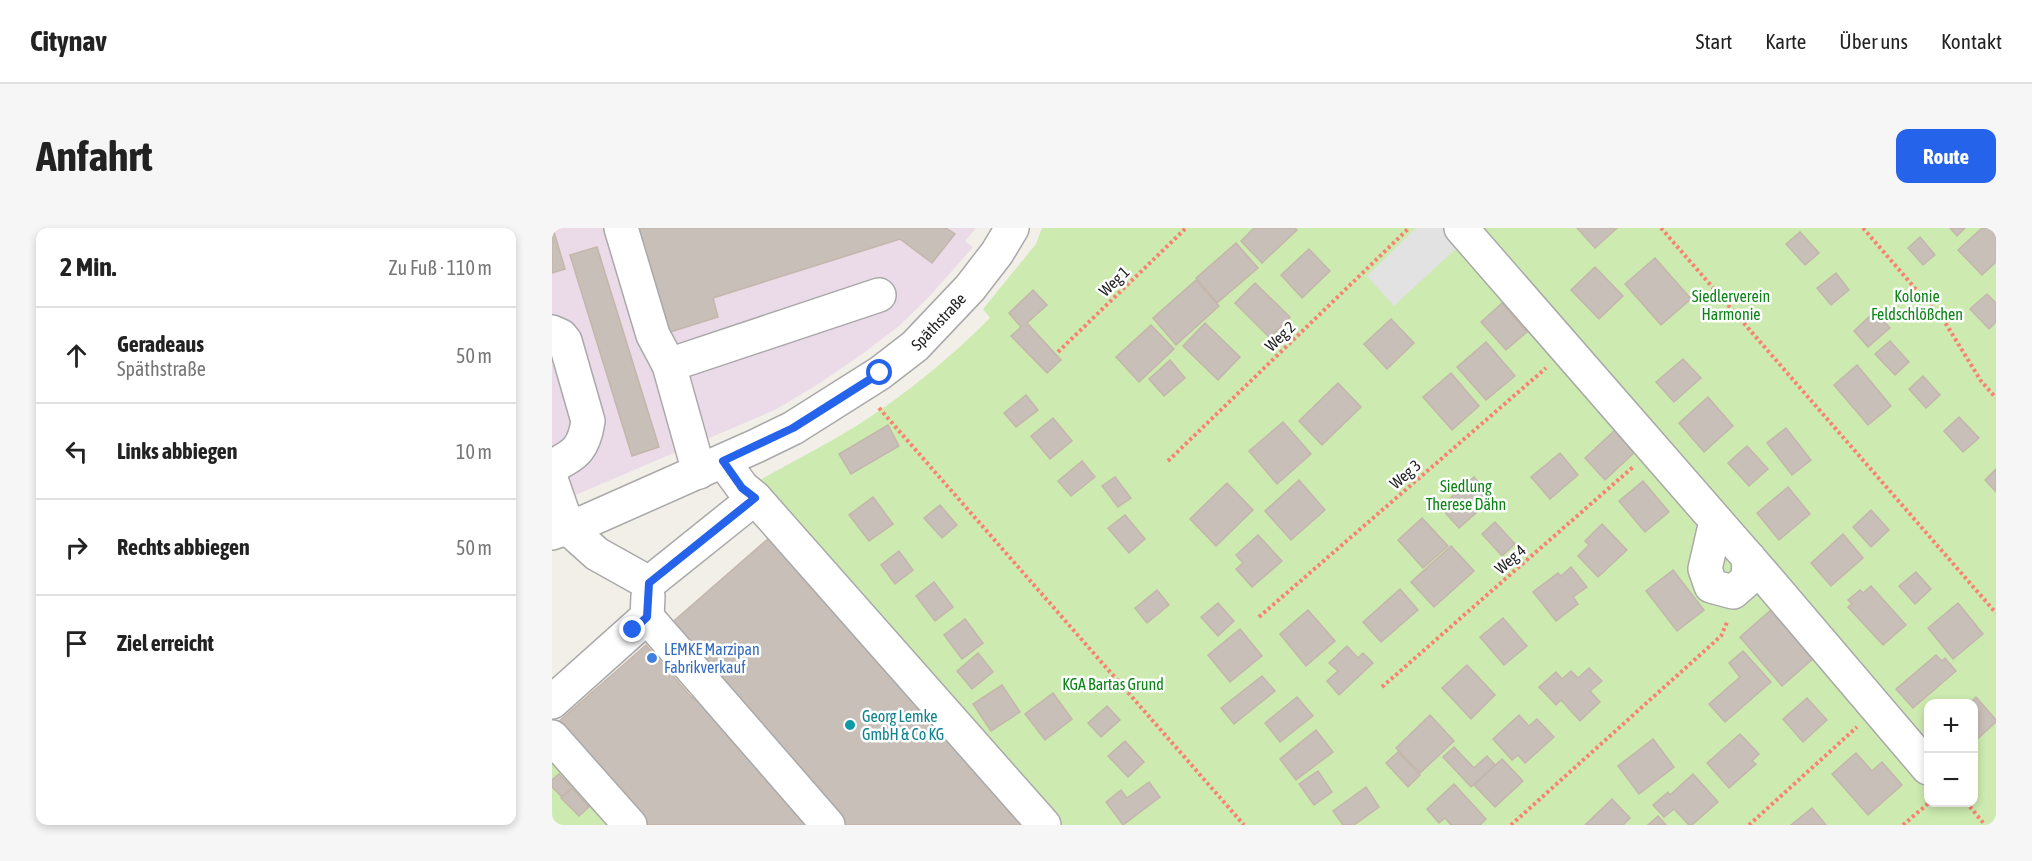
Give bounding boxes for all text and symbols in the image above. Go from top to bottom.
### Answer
text: Citynav [30,25,107,57]
text: Start [1696,29,1732,53]
text: Karte [1765,29,1806,53]
text: Über uns [1839,29,1908,53]
text: Kontakt [1941,29,2002,53]
button: Route [1896,129,1996,183]
text: Anfahrt [36,132,153,180]
text: 2 Min. [60,252,116,282]
text: Zu Fuß · 110 m [389,256,492,279]
street label: Weg 1 [1095,262,1134,300]
park label: Siedlerverein Harmonie [1692,287,1770,323]
park label: Kolonie Feldschlößchen [1871,287,1963,323]
street label: Späthstraße [907,289,969,353]
street label: Weg 2 [1261,317,1300,355]
text: Geradeaus [117,331,204,357]
icon: ahead [60,339,93,372]
text: 50 m [456,344,492,367]
text: Späthstraße [117,357,206,380]
route start [866,359,892,385]
icon: left [60,435,93,468]
text: Links abbiegen [117,438,238,464]
text: 10 m [456,440,492,463]
street label: Weg 3 [1386,456,1425,493]
park label: Siedlung Therese Dähn [1426,477,1506,513]
icon: right [60,531,93,564]
text: Rechts abbiegen [117,534,250,560]
text: 50 m [456,536,492,559]
street label: Weg 4 [1491,541,1530,578]
route end [619,616,645,642]
icon: arrive [60,627,93,660]
text: Ziel erreicht [117,630,214,656]
place label: LEMKE Marzipan Fabrikverkauf [664,640,760,676]
marker: LEMKE Marzipan Fabrikverkauf [645,651,659,665]
park label: KGA Bartas Grund [1062,675,1164,693]
map controls [1924,699,1978,807]
button: + [1924,699,1978,753]
place label: Georg Lemke GmbH & Co KG [862,707,944,743]
marker: Georg Lemke GmbH & Co KG [843,718,857,732]
button: − [1924,753,1978,807]

